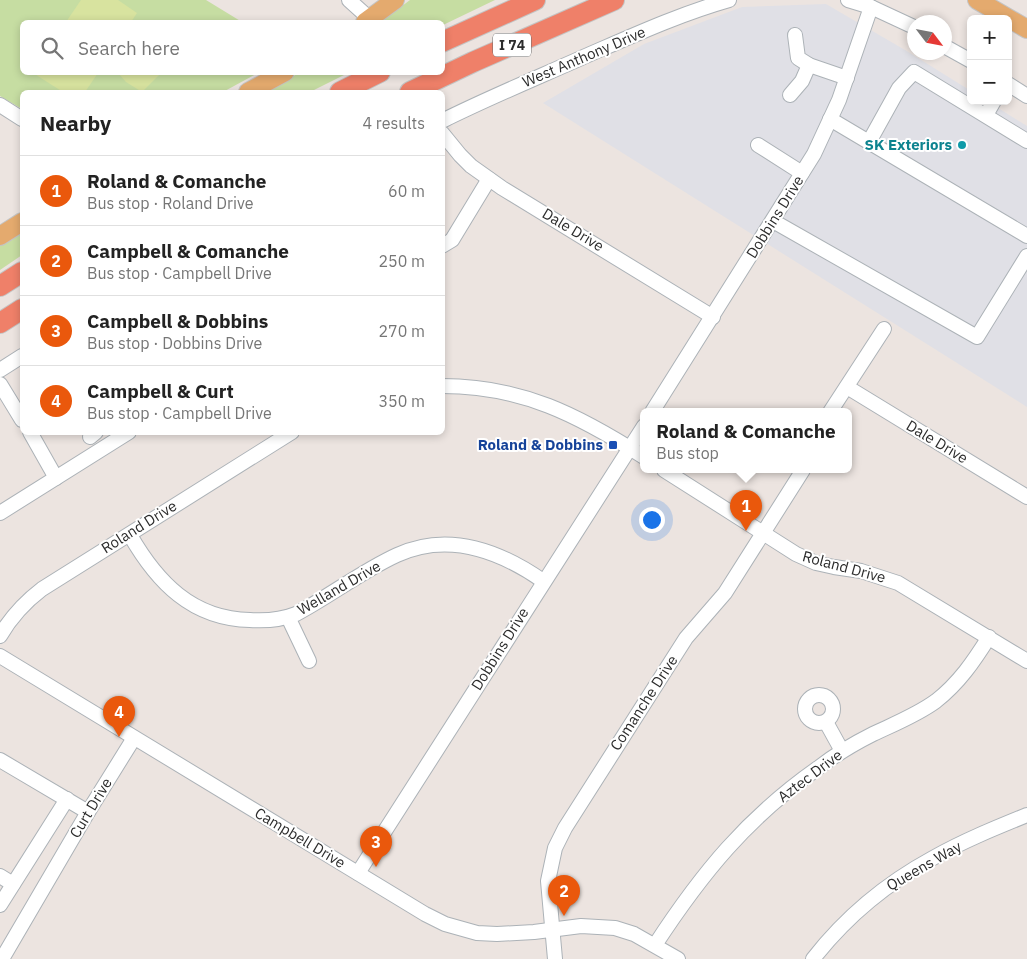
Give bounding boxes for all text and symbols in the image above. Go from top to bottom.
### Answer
north arrow [907,15,952,60]
map controls [967,15,1012,105]
button: + [967,15,1012,60]
search box [20,20,445,75]
street label: West Anthony Drive [519,22,648,91]
icon: search [38,34,66,62]
road number: I 74 [493,34,531,56]
text: Search here [78,36,180,60]
button: − [967,60,1012,105]
text: Nearby [40,109,111,137]
text: 4 results [362,113,425,133]
place label: SK Exteriors [865,135,952,154]
marker: SK Exteriors [956,139,968,151]
text: Roland & Comanche [87,169,266,193]
street label: Dobbins Drive [742,172,807,262]
text: 1 [51,181,61,201]
text: 60 m [388,181,425,201]
text: Bus stop · Roland Drive [87,193,253,213]
street label: Dale Drive [539,204,608,255]
text: Campbell & Comanche [87,239,289,263]
text: 2 [51,251,61,271]
text: 250 m [378,251,425,271]
text: Bus stop · Campbell Drive [87,263,272,283]
text: Campbell & Dobbins [87,309,268,333]
text: 3 [51,321,61,341]
text: 270 m [378,321,425,341]
text: Bus stop · Dobbins Drive [87,333,262,353]
text: Campbell & Curt [87,379,234,403]
text: 4 [51,391,61,411]
text: 350 m [378,391,425,411]
text: Bus stop · Campbell Drive [87,403,272,423]
popup [640,408,852,473]
street label: Dale Drive [903,416,972,467]
text: Roland & Comanche [656,419,836,443]
place label: Roland & Dobbins [478,435,603,454]
marker: Roland & Dobbins [607,439,619,451]
text: Bus stop [656,443,719,463]
pin: 1 [730,490,762,531]
street label: Roland Drive [97,496,180,557]
your location [639,507,665,533]
street label: Roland Drive [800,546,888,587]
street label: Welland Drive [294,556,384,619]
street label: Dobbins Drive [467,604,532,694]
street label: Comanche Drive [606,651,682,754]
pin: 4 [103,696,135,737]
street label: Aztec Drive [774,745,846,806]
street label: Curt Drive [65,774,116,841]
street label: Campbell Drive [251,803,349,872]
pin: 3 [360,826,392,867]
street label: Queens Way [883,836,965,895]
pin: 2 [548,875,580,916]

